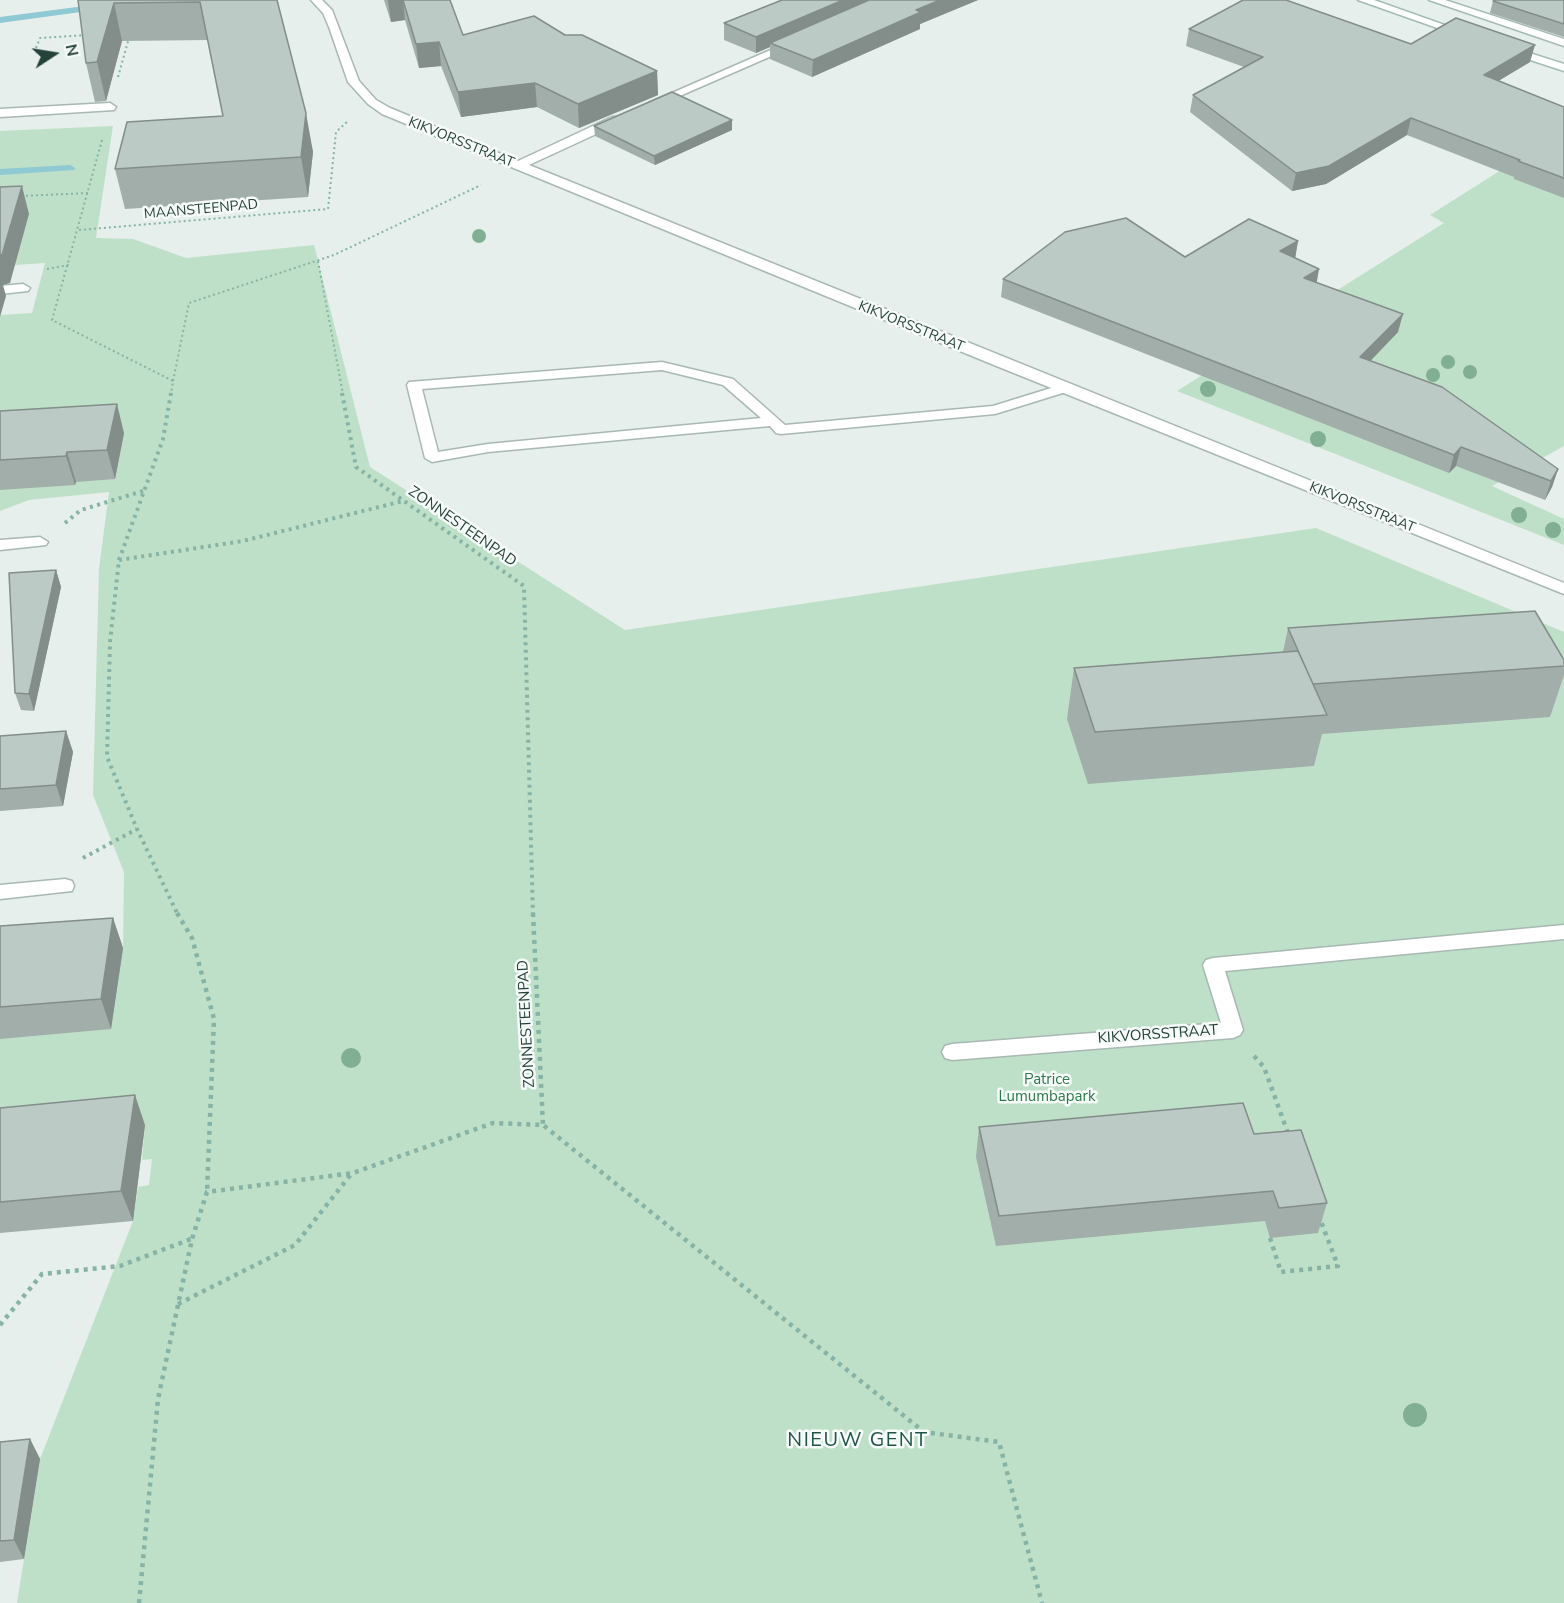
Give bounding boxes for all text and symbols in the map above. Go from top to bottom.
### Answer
north arrow [24,24,84,84]
text: N [60,42,84,58]
street label: KIKVORSSTRAAT [406,114,516,172]
street label: MAANSTEENPAD [143,197,259,223]
street label: KIKVORSSTRAAT [856,298,966,356]
street label: KIKVORSSTRAAT [1307,479,1417,537]
street label: ZONNESTEENPAD [404,483,520,571]
street label: ZONNESTEENPAD [515,960,539,1088]
street label: KIKVORSSTRAAT [1097,1022,1219,1048]
park label: Patrice Lumumbapark [999,1071,1095,1106]
district label: NIEUW GENT [787,1429,929,1453]

